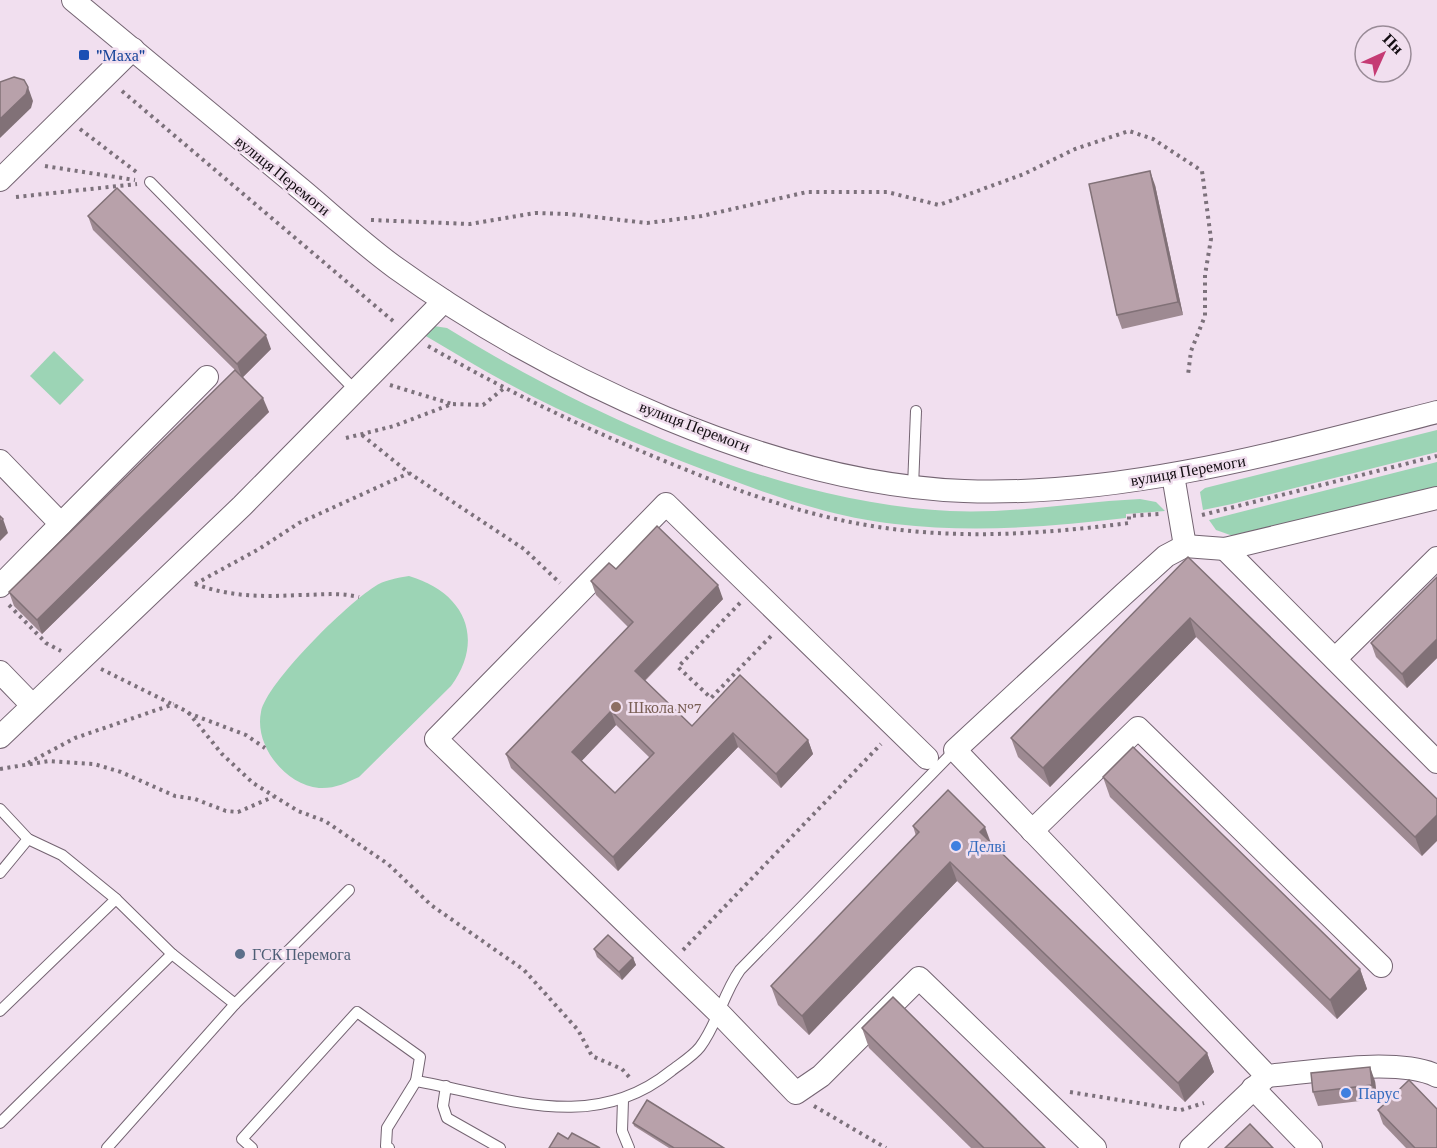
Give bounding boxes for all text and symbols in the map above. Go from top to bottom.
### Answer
north arrow [1353,24,1413,84]
text: Пн [1380,30,1407,57]
place label: "Маха" [96,47,145,64]
marker: "Маха" [77,48,91,62]
street label: вулиця Перемоги [231,132,334,220]
street label: вулиця Перемоги [637,398,753,456]
street label: вулиця Перемоги [1129,452,1248,490]
place label: Школа №7 [628,699,702,716]
marker: Школа №7 [609,700,623,714]
place label: Делві [968,838,1007,856]
marker: Делві [949,839,963,853]
place label: ГСК Перемога [252,946,351,964]
marker: ГСК Перемога [233,947,247,961]
place label: Парус [1358,1085,1400,1103]
marker: Парус [1339,1086,1353,1100]

